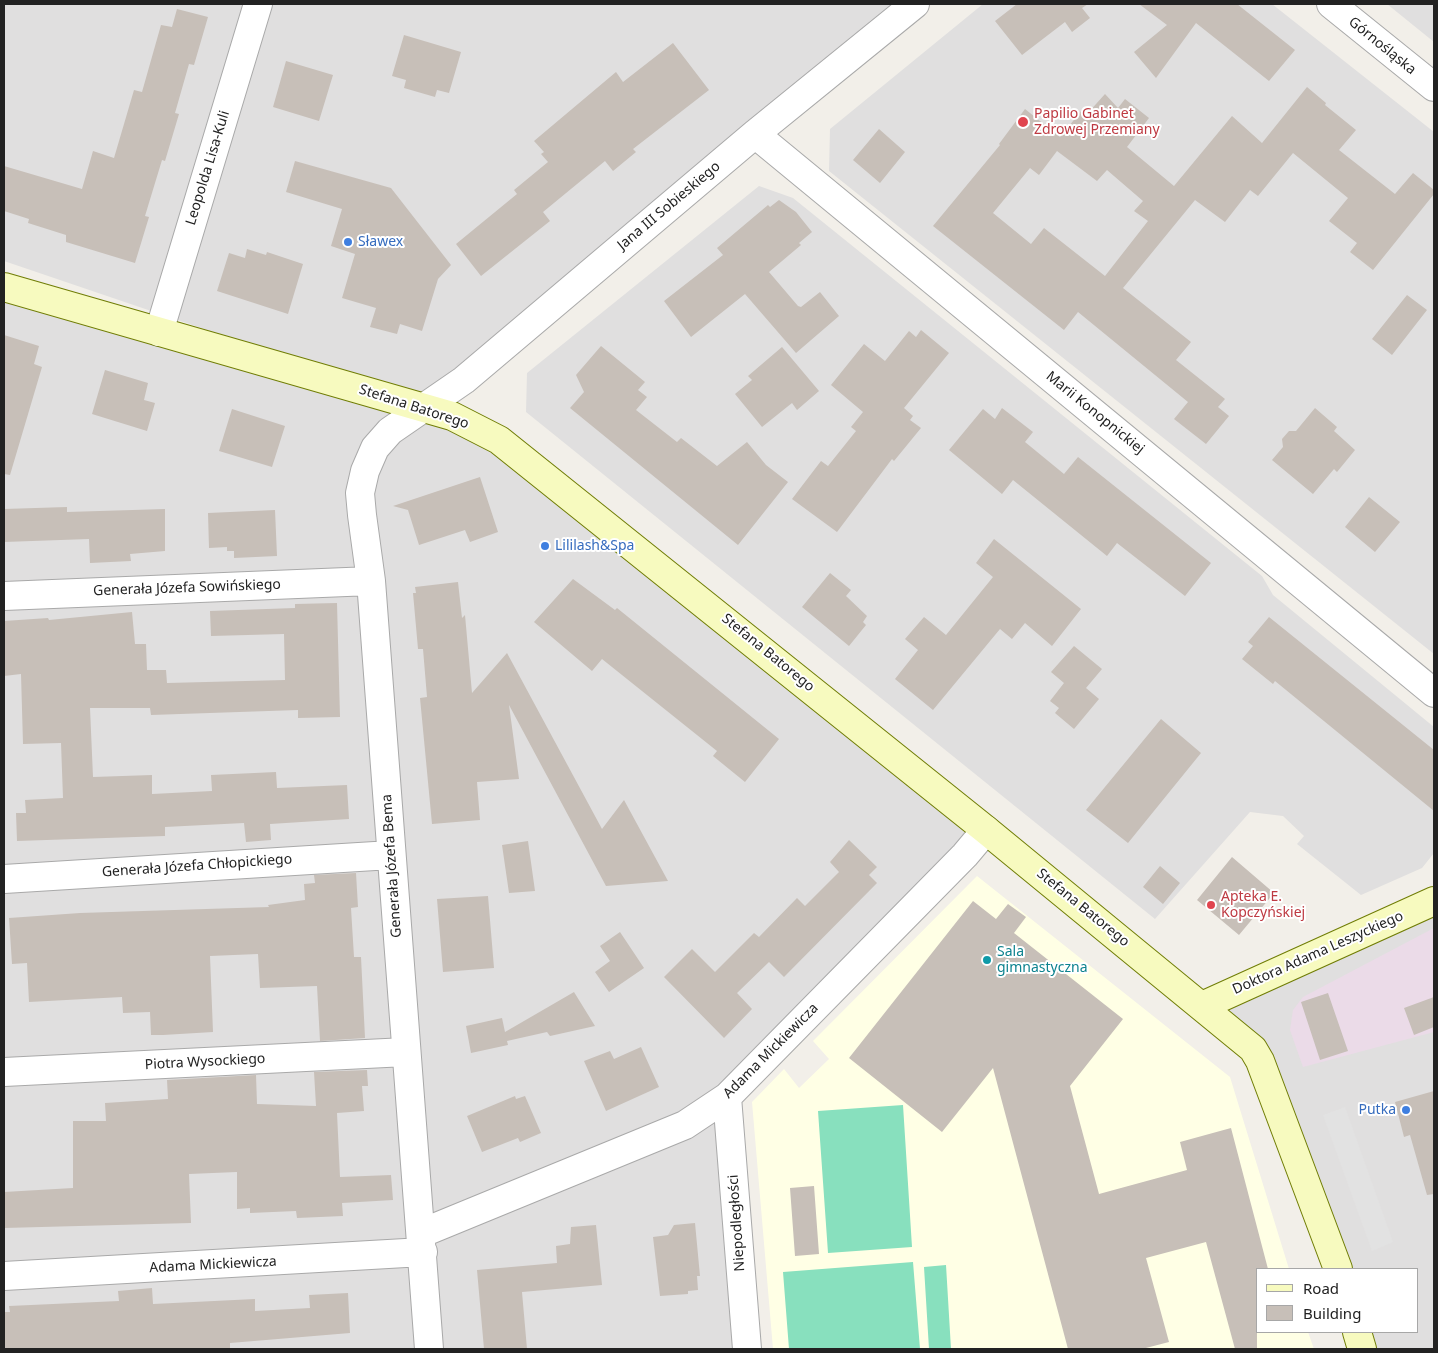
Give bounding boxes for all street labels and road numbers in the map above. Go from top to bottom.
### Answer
street label: Górnośląska [1345,14,1419,78]
street label: Leopolda Lisa-Kuli [183,109,233,227]
street label: Jana III Sobieskiego [614,158,724,254]
street label: Marii Konopnickiej [1042,368,1148,458]
street label: Stefana Batorego [357,381,471,433]
street label: Generała Józefa Sowińskiego [93,576,281,600]
street label: Stefana Batorego [718,610,818,696]
street label: Generała Józefa Bema [379,794,405,938]
street label: Generała Józefa Chłopickiego [101,851,293,881]
street label: Stefana Batorego [1033,865,1133,951]
street label: Doktora Adama Leszyckiego [1230,908,1406,998]
street label: Adama Mickiewicza [720,1000,822,1102]
street label: Piotra Wysockiego [144,1050,266,1074]
street label: Niepodległości [725,1174,749,1272]
street label: Adama Mickiewicza [149,1253,277,1277]

